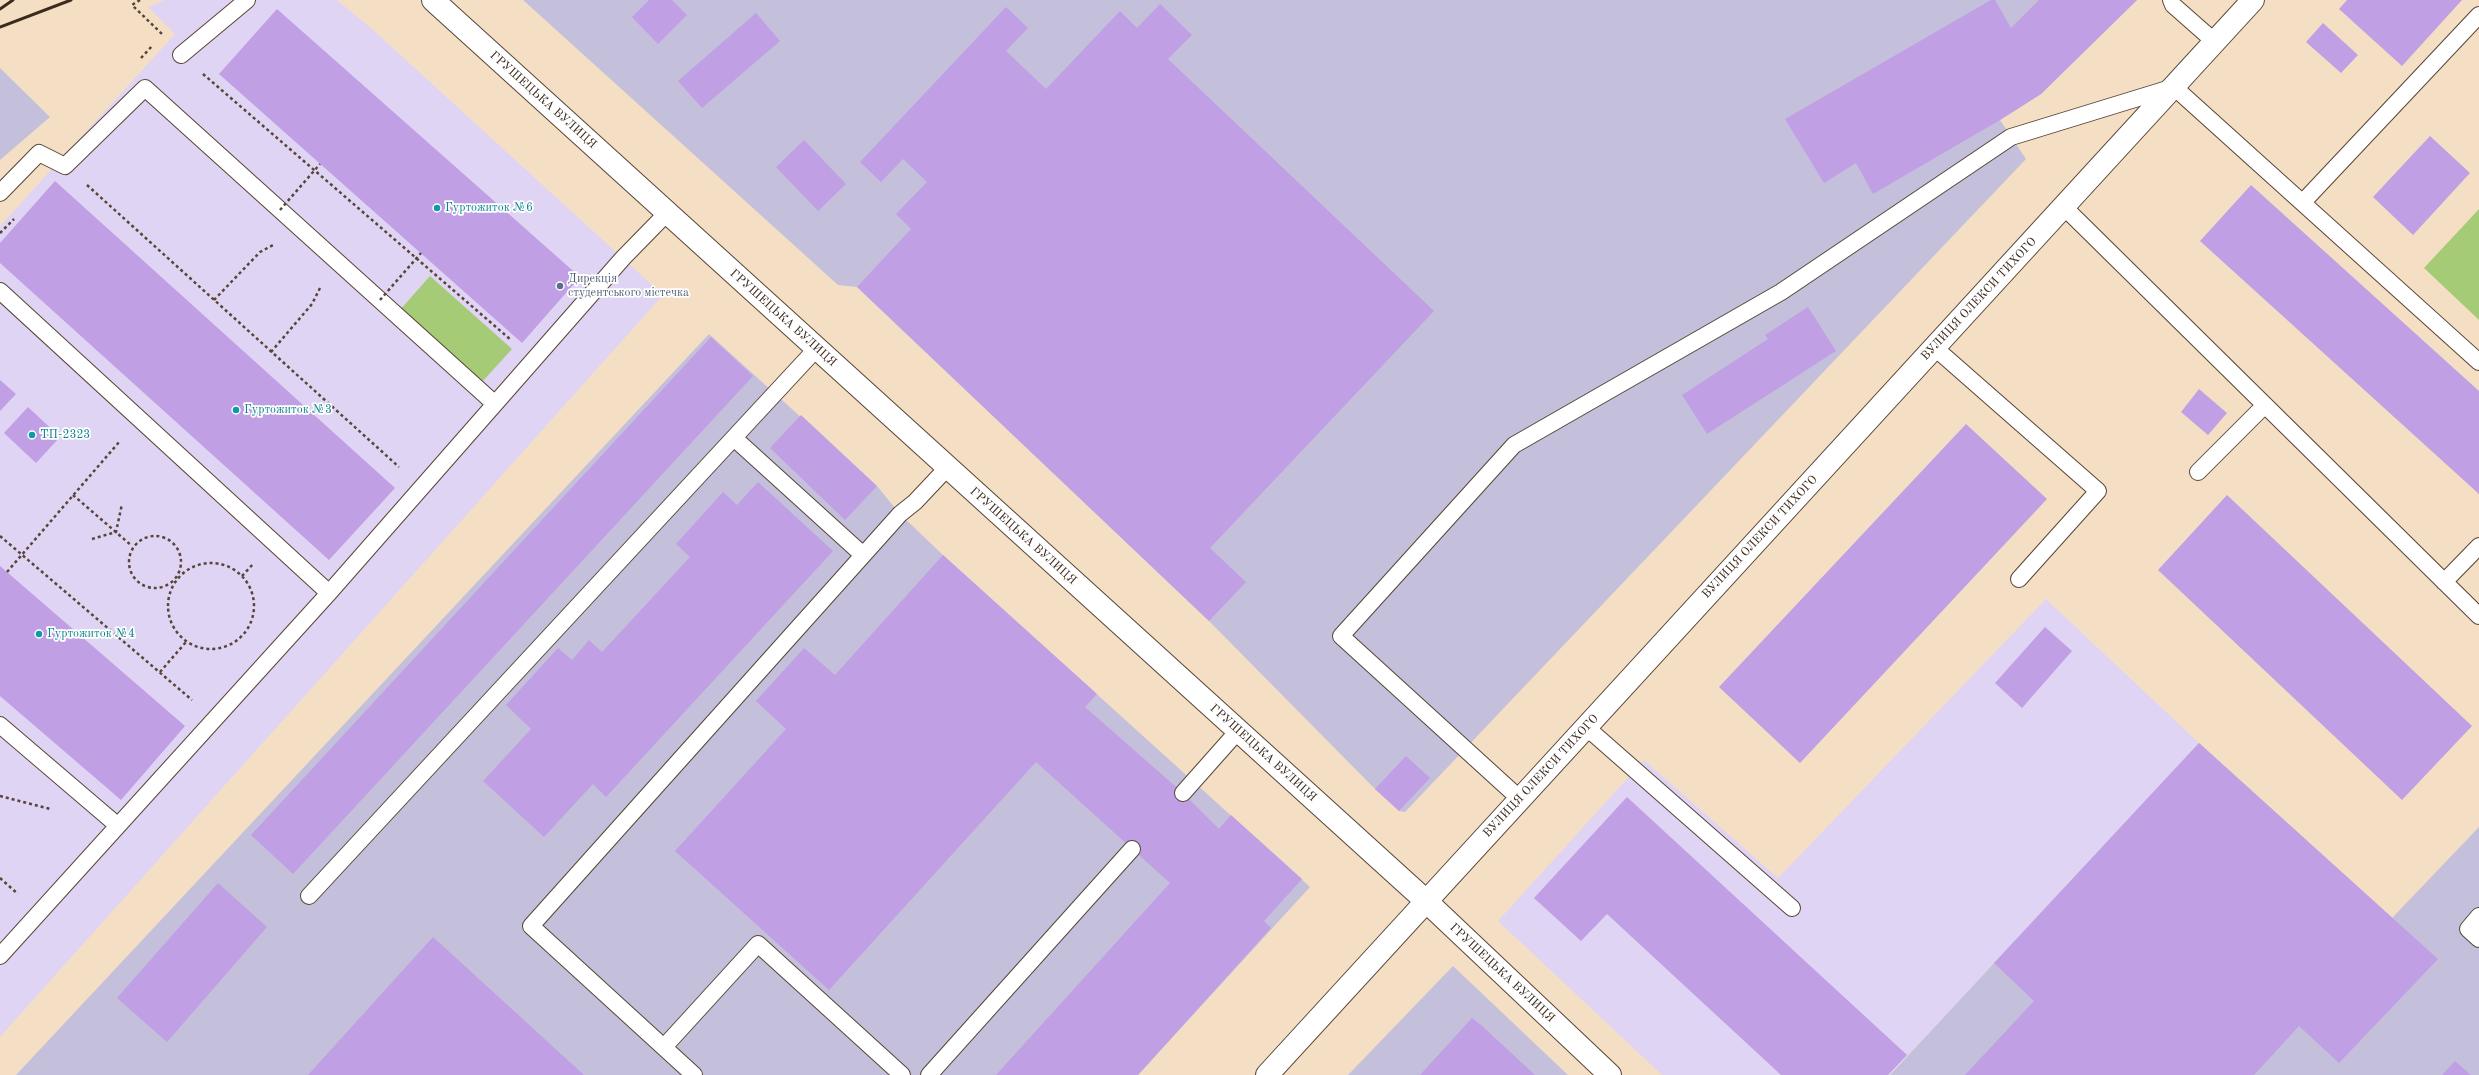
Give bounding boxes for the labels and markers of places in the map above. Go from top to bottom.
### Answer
place label: Гуртожиток №6 [445,201,533,215]
marker: Гуртожиток №6 [432,203,442,213]
place label: Дирекція студентського містечка [568,272,689,300]
marker: Дирекція студентського містечка [555,281,565,291]
place label: Гуртожиток №3 [244,403,332,417]
marker: Гуртожиток №3 [231,405,241,415]
place label: ТП-2323 [40,428,90,442]
marker: ТП-2323 [27,430,37,440]
place label: Гуртожиток №4 [47,627,135,641]
marker: Гуртожиток №4 [34,629,44,639]

